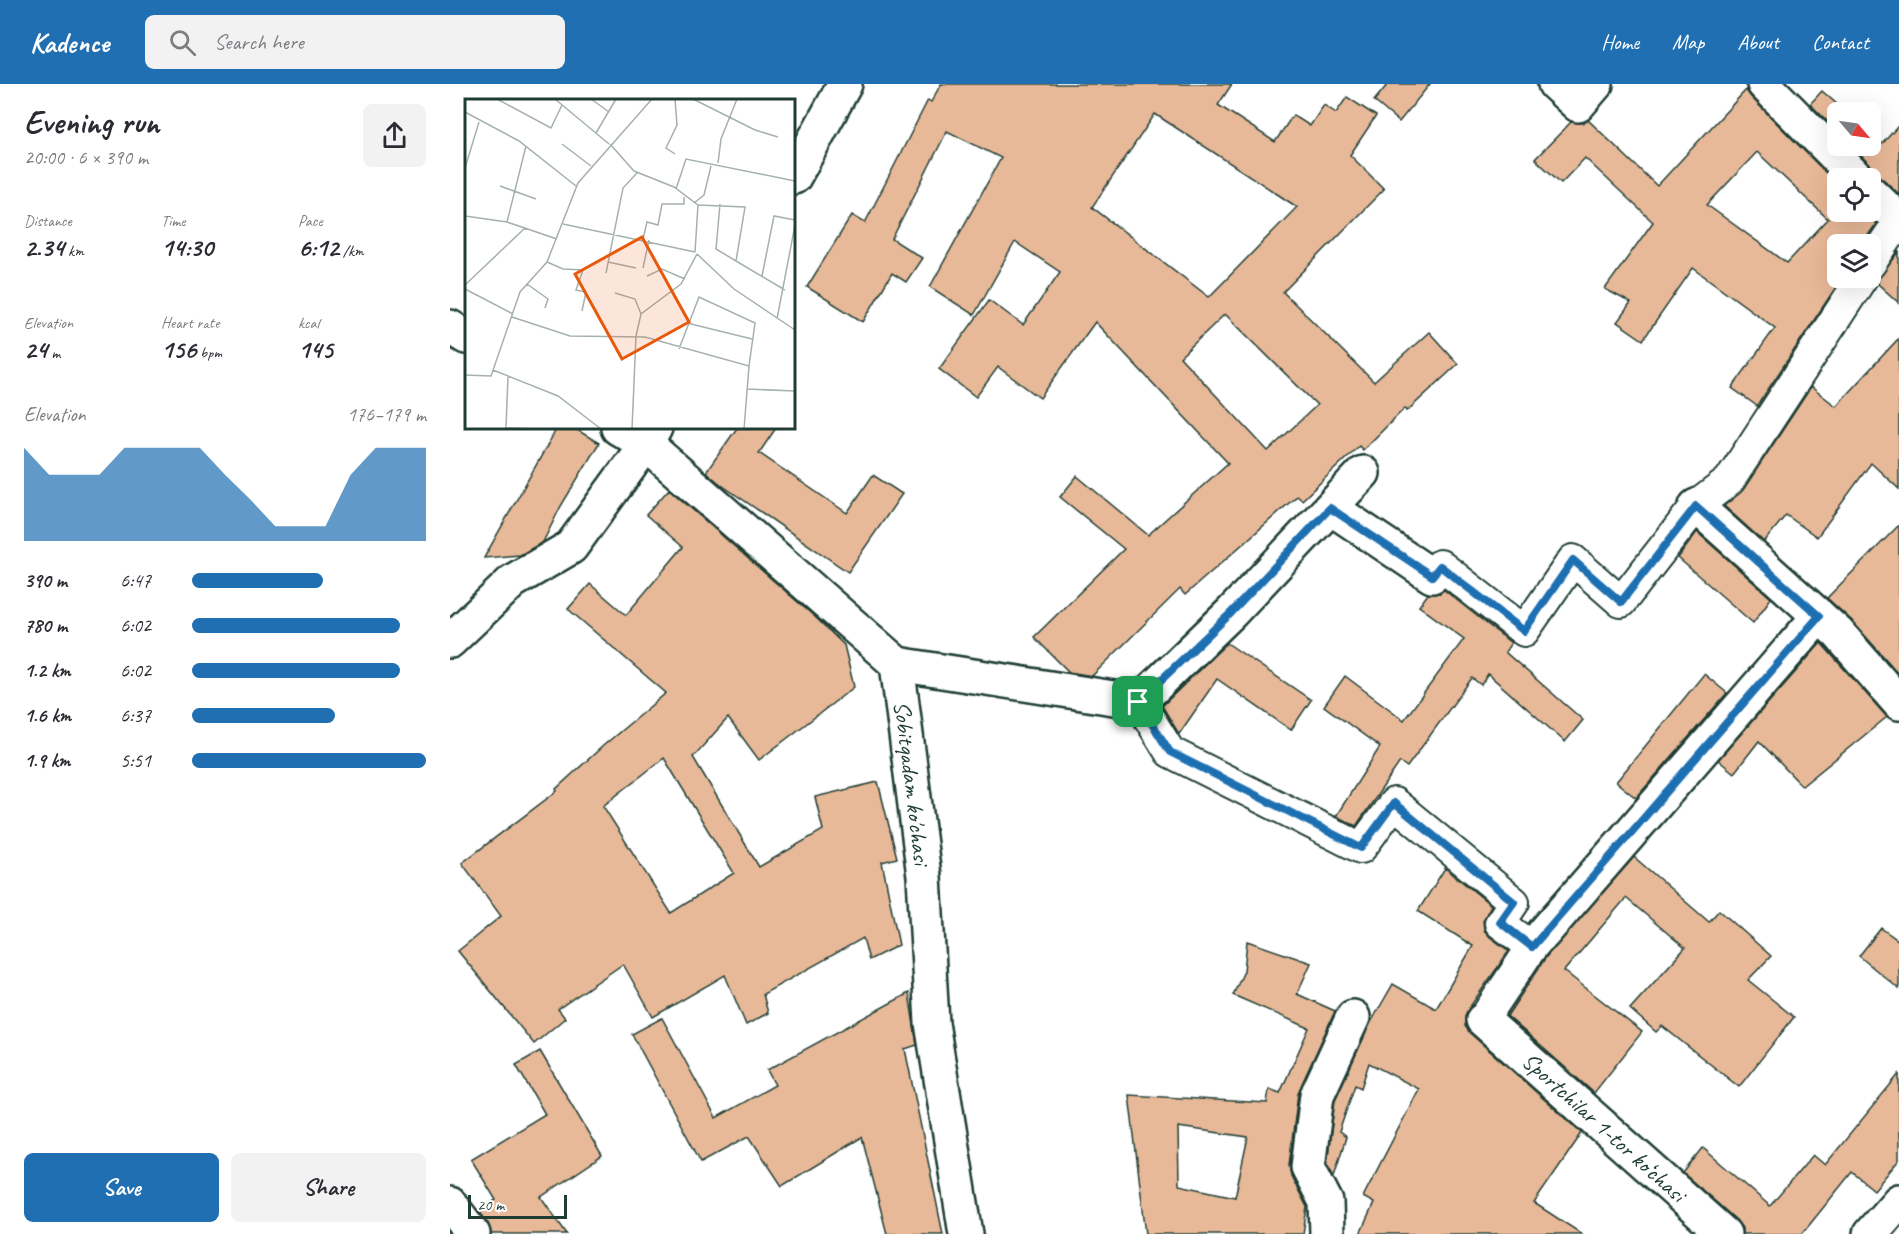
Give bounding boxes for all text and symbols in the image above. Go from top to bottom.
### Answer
search box [145,15,565,69]
text: Kadence [30,25,109,60]
icon: search [166,26,199,59]
text: Search here [214,28,304,56]
text: Home [1601,29,1639,55]
text: Map [1672,29,1704,55]
text: About [1737,29,1779,55]
text: Contact [1812,29,1869,55]
inset map [465,99,795,429]
text: Evening run [24,101,159,143]
north arrow [1827,102,1881,156]
map controls [1827,102,1881,288]
button: share [363,104,426,167]
text: 20:00 · 6 × 390 m [24,145,148,170]
button: locate [1827,168,1881,222]
text: Distance [24,211,72,231]
text: Time [161,211,185,231]
text: Pace [298,211,323,231]
text: 2.34 [24,231,64,264]
text: 14:30 [161,231,213,264]
text: 6:12 [298,231,339,264]
button: layers [1827,234,1881,288]
text: km [64,241,84,261]
text: /km [339,241,364,261]
text: Elevation [24,313,73,333]
text: Heart rate [161,313,219,333]
text: kcal [298,313,319,333]
text: 24 [24,333,47,366]
text: 156 [161,333,196,366]
text: 145 [298,333,333,366]
text: m [47,343,60,363]
text: bpm [196,343,222,363]
text: Elevation [24,402,86,427]
text: 176–179 m [347,402,426,427]
text: 390 m [24,568,67,593]
text: 6:47 [120,568,151,593]
text: 780 m [24,613,67,638]
text: 6:02 [120,613,151,638]
text: 1.2 km [24,658,71,683]
text: 6:02 [120,658,151,683]
pin [1112,676,1163,727]
icon: arrive [1121,685,1154,718]
street label: Sobitqadam ko'chasi [887,699,937,869]
text: 1.6 km [24,703,71,728]
text: 6:37 [120,703,151,728]
text: 1.9 km [24,748,70,773]
text: 5:51 [120,748,151,773]
street label: Sportchilar 1-tor ko‘chasi [1516,1046,1694,1210]
button: Save [24,1153,219,1222]
button: Share [231,1153,426,1222]
scale bar [468,1192,567,1220]
text: 20 m [477,1195,504,1215]

